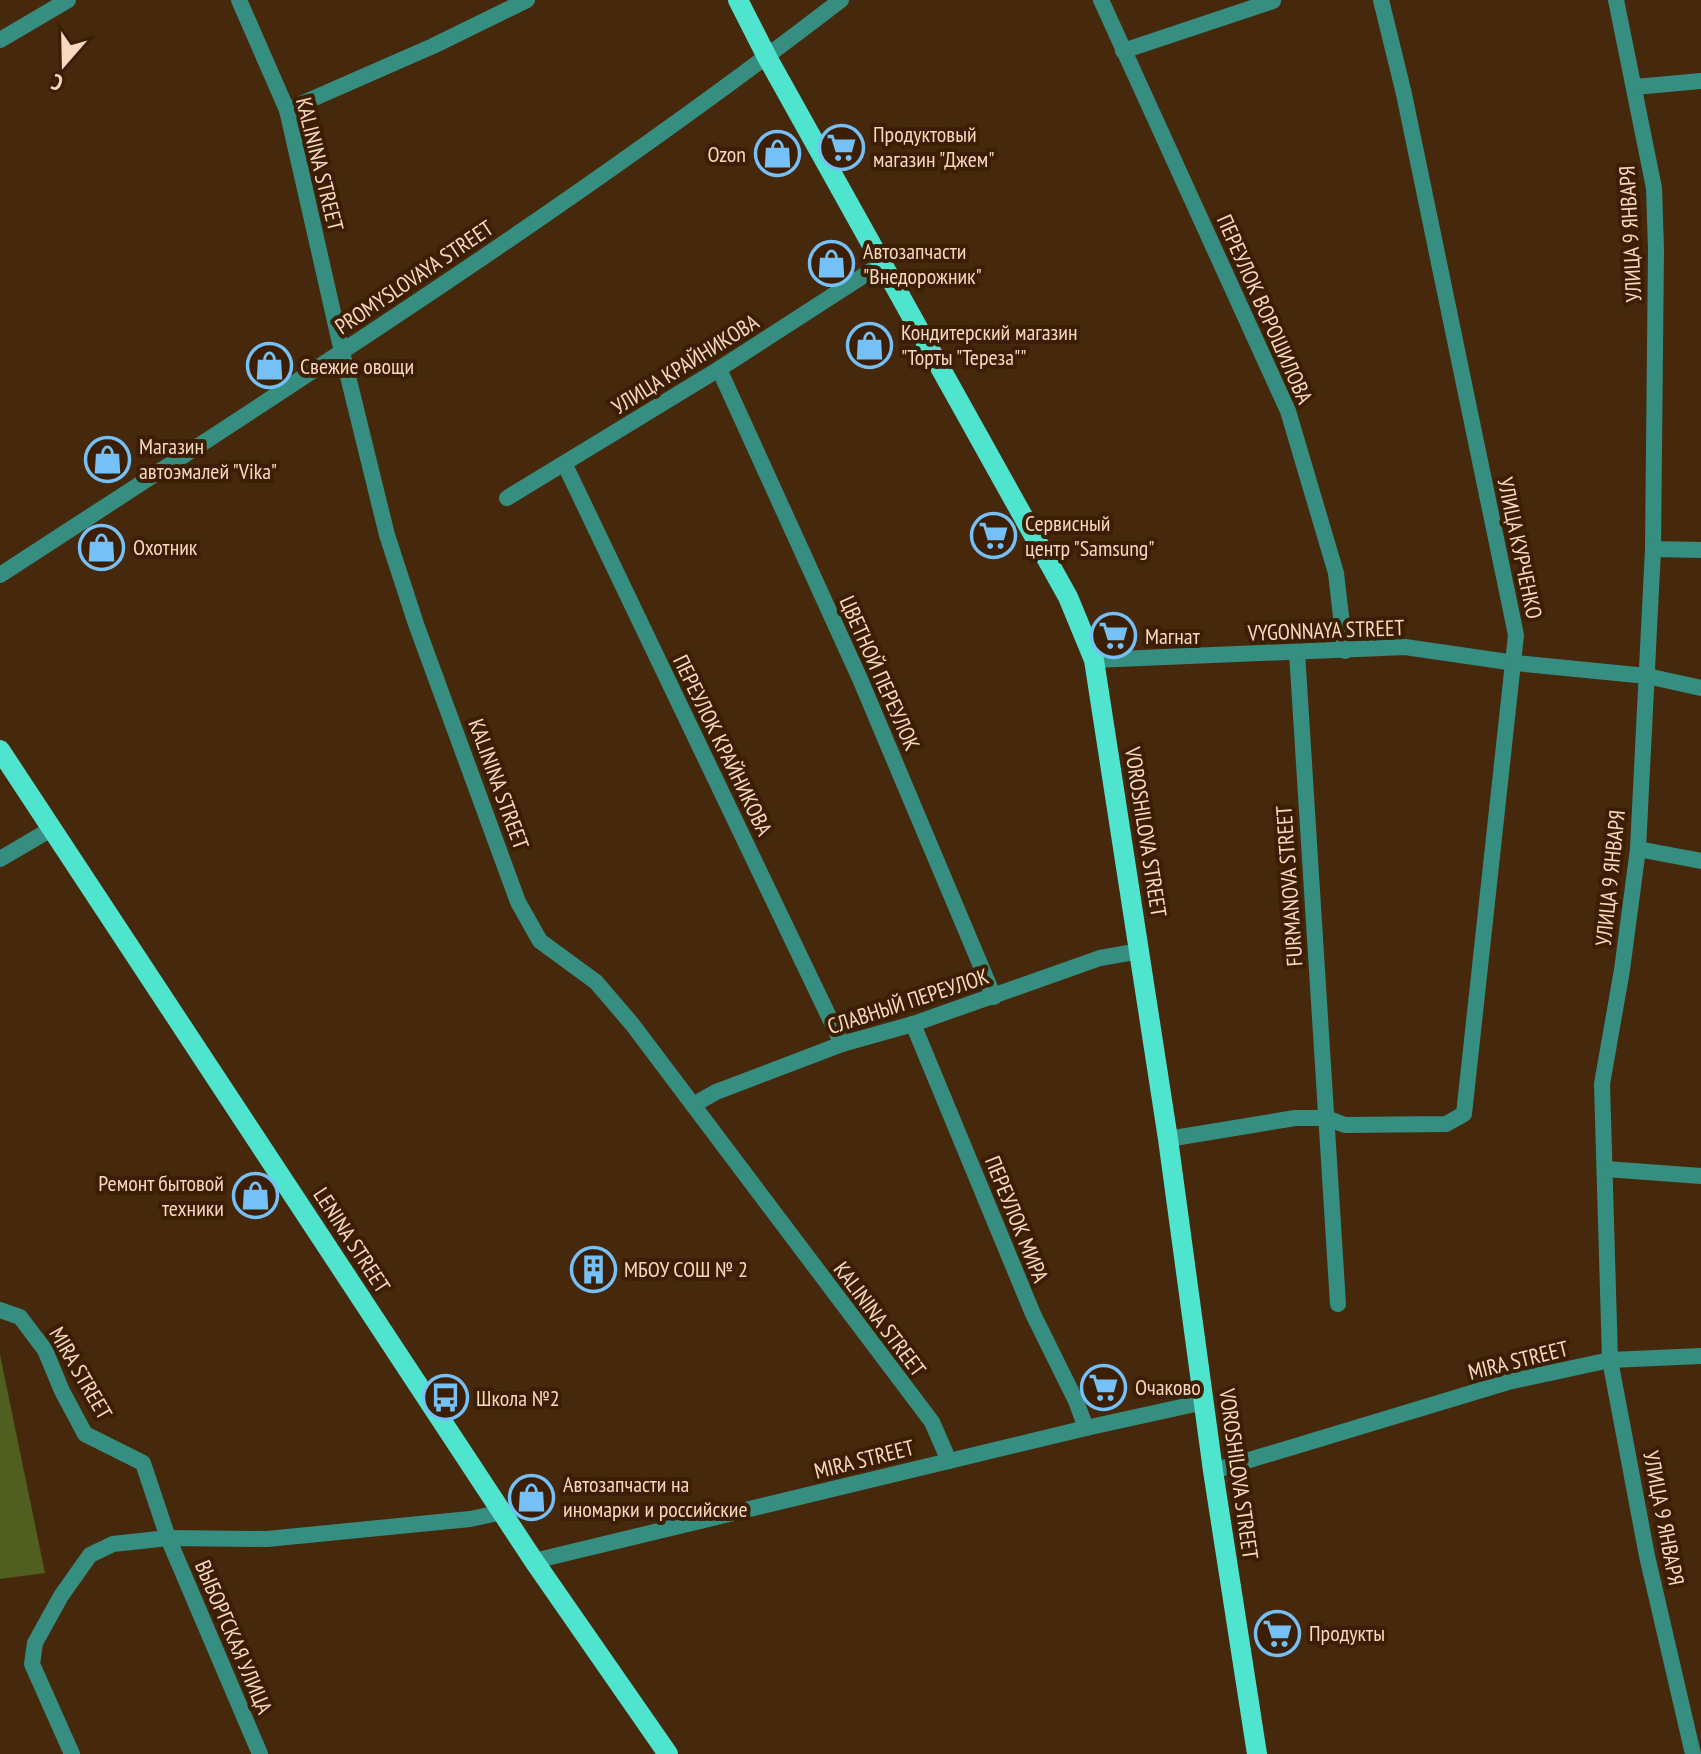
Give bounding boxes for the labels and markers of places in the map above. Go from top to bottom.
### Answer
place label: Продуктовый магазин "Джем" [873,120,995,173]
supermarket icon: Продуктовый магазин "Джем" [818,123,866,171]
shop icon: Ozon [753,130,801,178]
place label: Ozon [707,140,746,168]
place label: Автозапчасти "Внедорожник" [863,237,982,290]
shop icon: Автозапчасти "Внедорожник" [808,240,856,288]
place label: Кондитерский магазин "Торты "Тереза"" [901,318,1077,371]
shop icon: Кондитерский магазин "Торты "Тереза"" [846,321,894,369]
shop icon: Свежие овощи [245,342,293,390]
place label: Свежие овощи [300,352,414,380]
place label: Магазин автоэмалей "Vika" [139,432,277,485]
shop icon: Магазин автоэмалей "Vika" [84,435,132,483]
place label: Сервисный центр "Samsung" [1025,509,1155,562]
supermarket icon: Сервисный центр "Samsung" [970,512,1018,560]
shop icon: Охотник [78,523,126,571]
place label: Охотник [133,533,198,561]
supermarket icon: Магнат [1090,612,1138,660]
place label: Магнат [1145,622,1201,650]
place label: Ремонт бытовой техники [98,1169,224,1222]
shop icon: Ремонт бытовой техники [231,1172,279,1220]
building icon: МБОУ СОШ № 2 [569,1245,617,1293]
place label: МБОУ СОШ № 2 [624,1255,748,1283]
supermarket icon: Очаково [1080,1363,1128,1411]
place label: Очаково [1135,1373,1201,1401]
bus stop icon: Школа №2 [421,1374,469,1422]
place label: Школа №2 [476,1384,560,1412]
place label: Автозапчасти на иномарки и российские [563,1470,748,1523]
shop icon: Автозапчасти на иномарки и российские [508,1473,556,1521]
supermarket icon: Продукты [1254,1609,1302,1657]
place label: Продукты [1309,1619,1385,1647]

